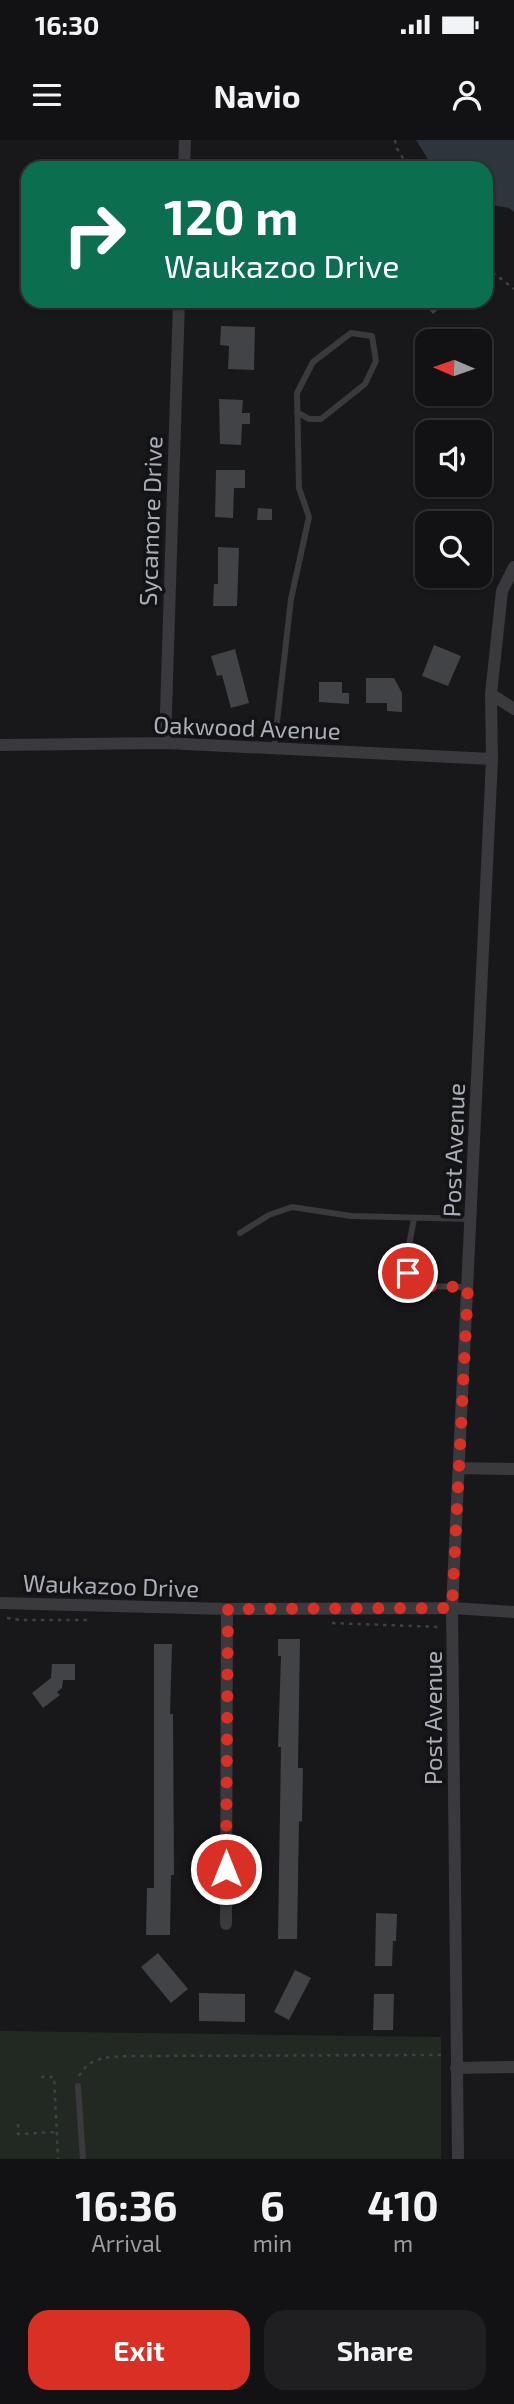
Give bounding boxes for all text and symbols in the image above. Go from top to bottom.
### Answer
text: 16:30 [35,9,99,40]
icon: menu [28,76,66,114]
text: Navio [213,76,301,114]
icon: person [448,76,486,114]
text: 120 m [164,186,298,245]
icon: right [49,189,140,280]
text: Waukazoo Drive [164,246,399,284]
north arrow [415,329,492,406]
map controls [415,329,492,588]
button: sound [415,420,492,497]
street label: Sycamore Drive [133,436,167,606]
button: search [415,511,492,588]
street label: Oakwood Avenue [153,709,341,745]
street label: Post Avenue [436,1082,470,1218]
pin [378,1243,438,1303]
icon: arrive [389,1254,427,1292]
street label: Waukazoo Drive [22,1567,200,1603]
street label: Post Avenue [418,1651,447,1785]
position arrow [189,1832,263,1906]
text: 16:36 [75,2179,178,2229]
text: 6 [260,2179,285,2229]
text: 410 [367,2179,439,2229]
text: Arrival [91,2229,161,2257]
text: min [253,2229,292,2257]
text: m [393,2229,413,2257]
button: Exit [28,2310,250,2390]
button: Share [264,2310,486,2390]

